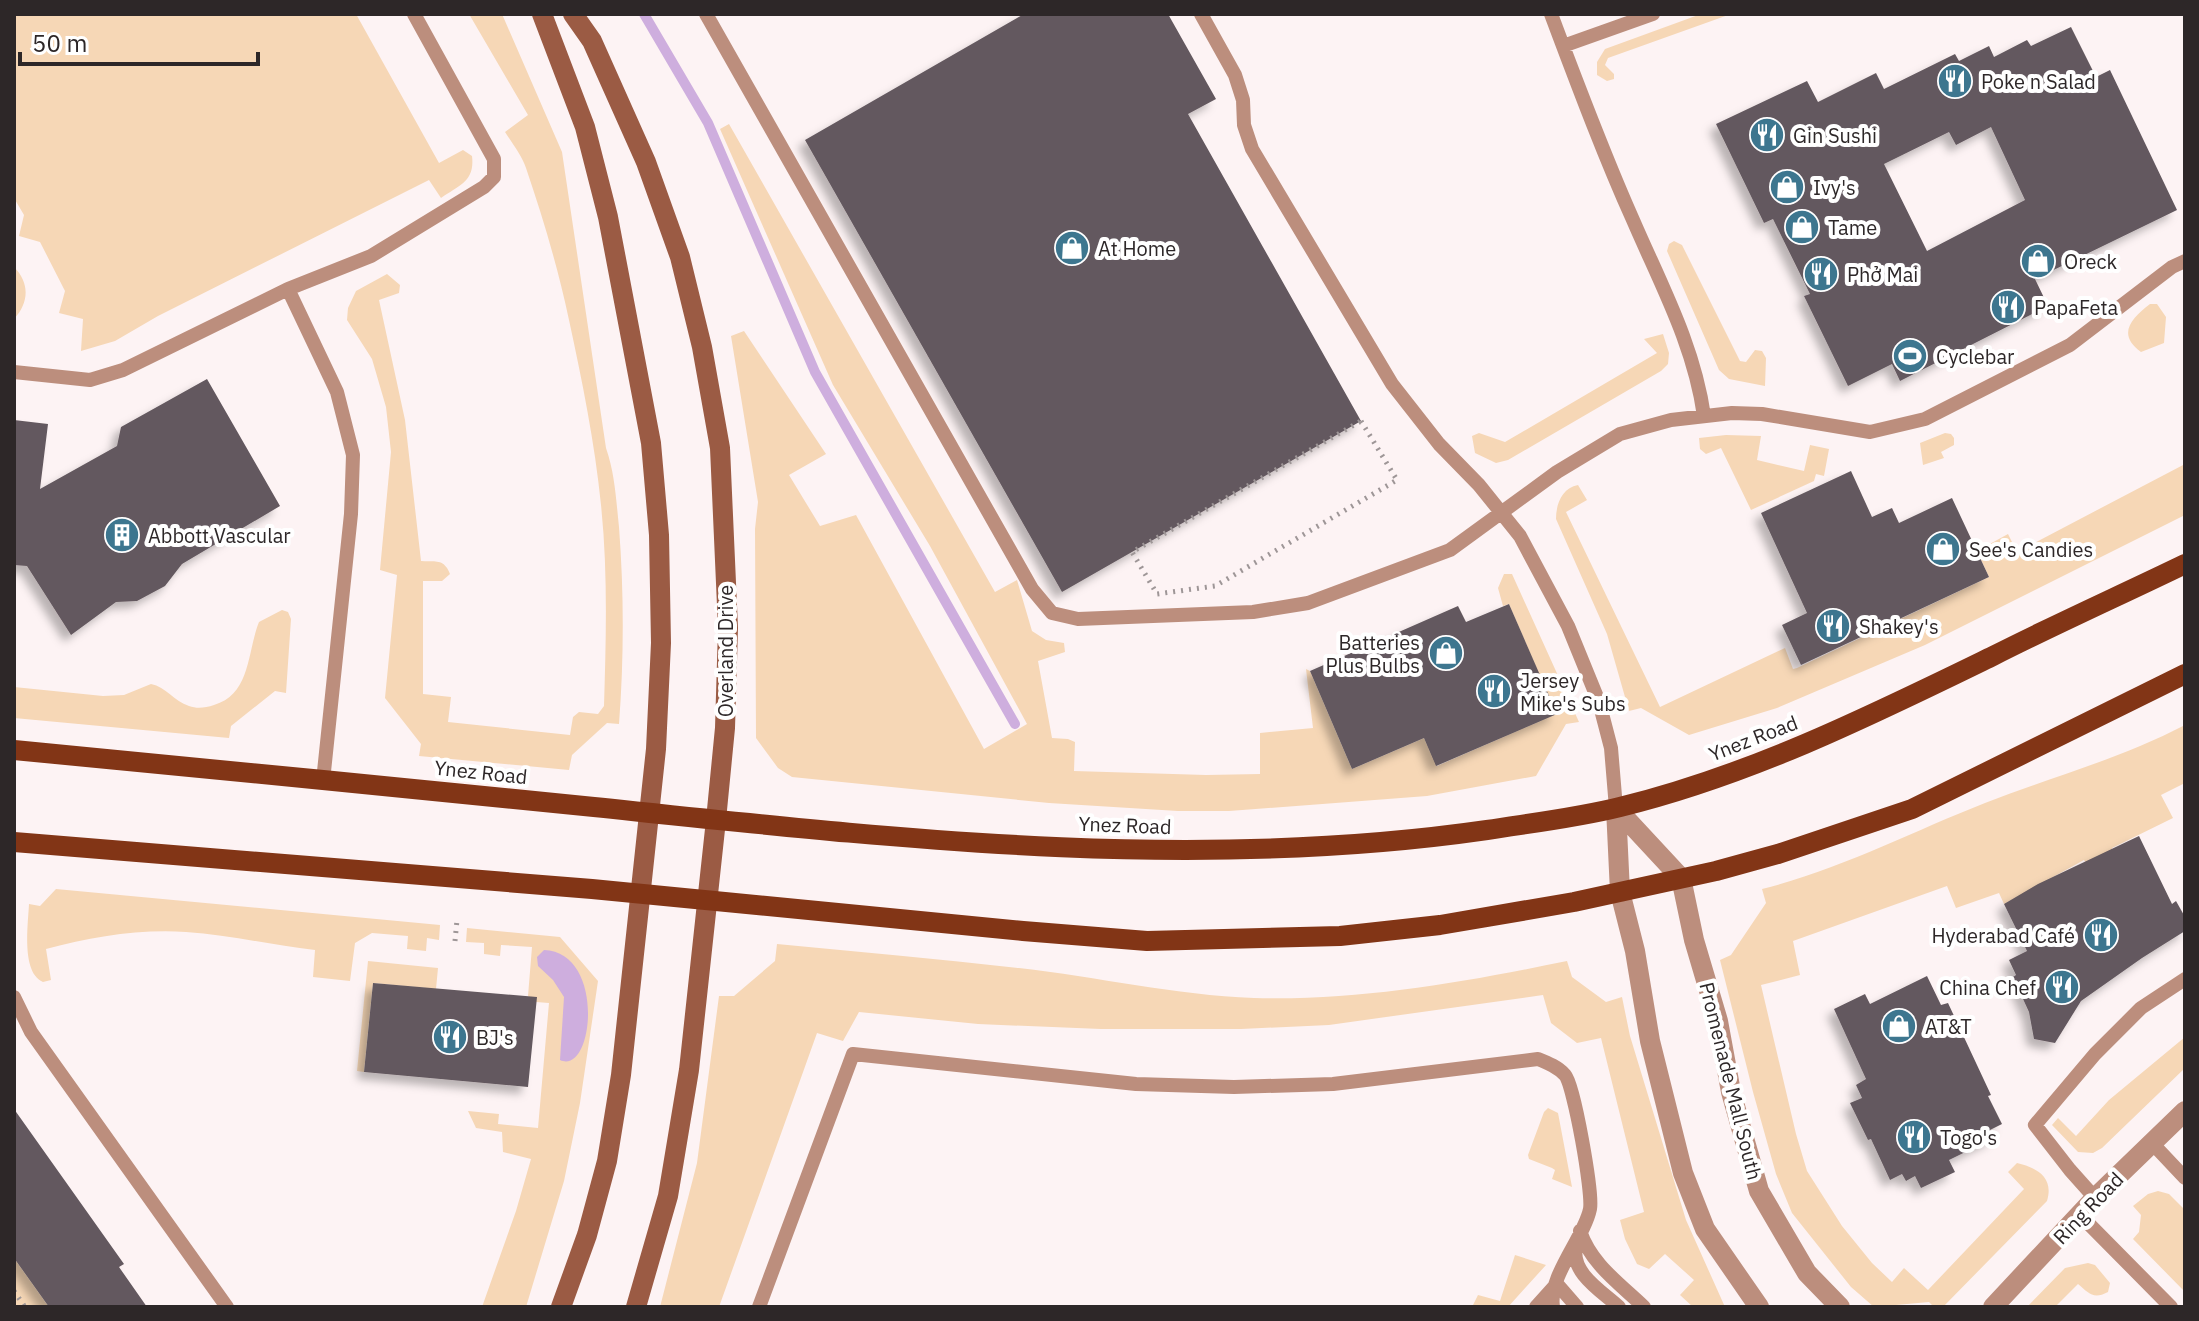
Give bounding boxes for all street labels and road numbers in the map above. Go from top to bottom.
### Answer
street label: Overland Drive [712,585,739,717]
street label: Ynez Road [1705,709,1801,767]
street label: Ynez Road [433,754,529,790]
street label: Ynez Road [1078,810,1172,840]
street label: Promenade Mall South [1693,979,1769,1183]
street label: Ring Road [2047,1166,2129,1250]

